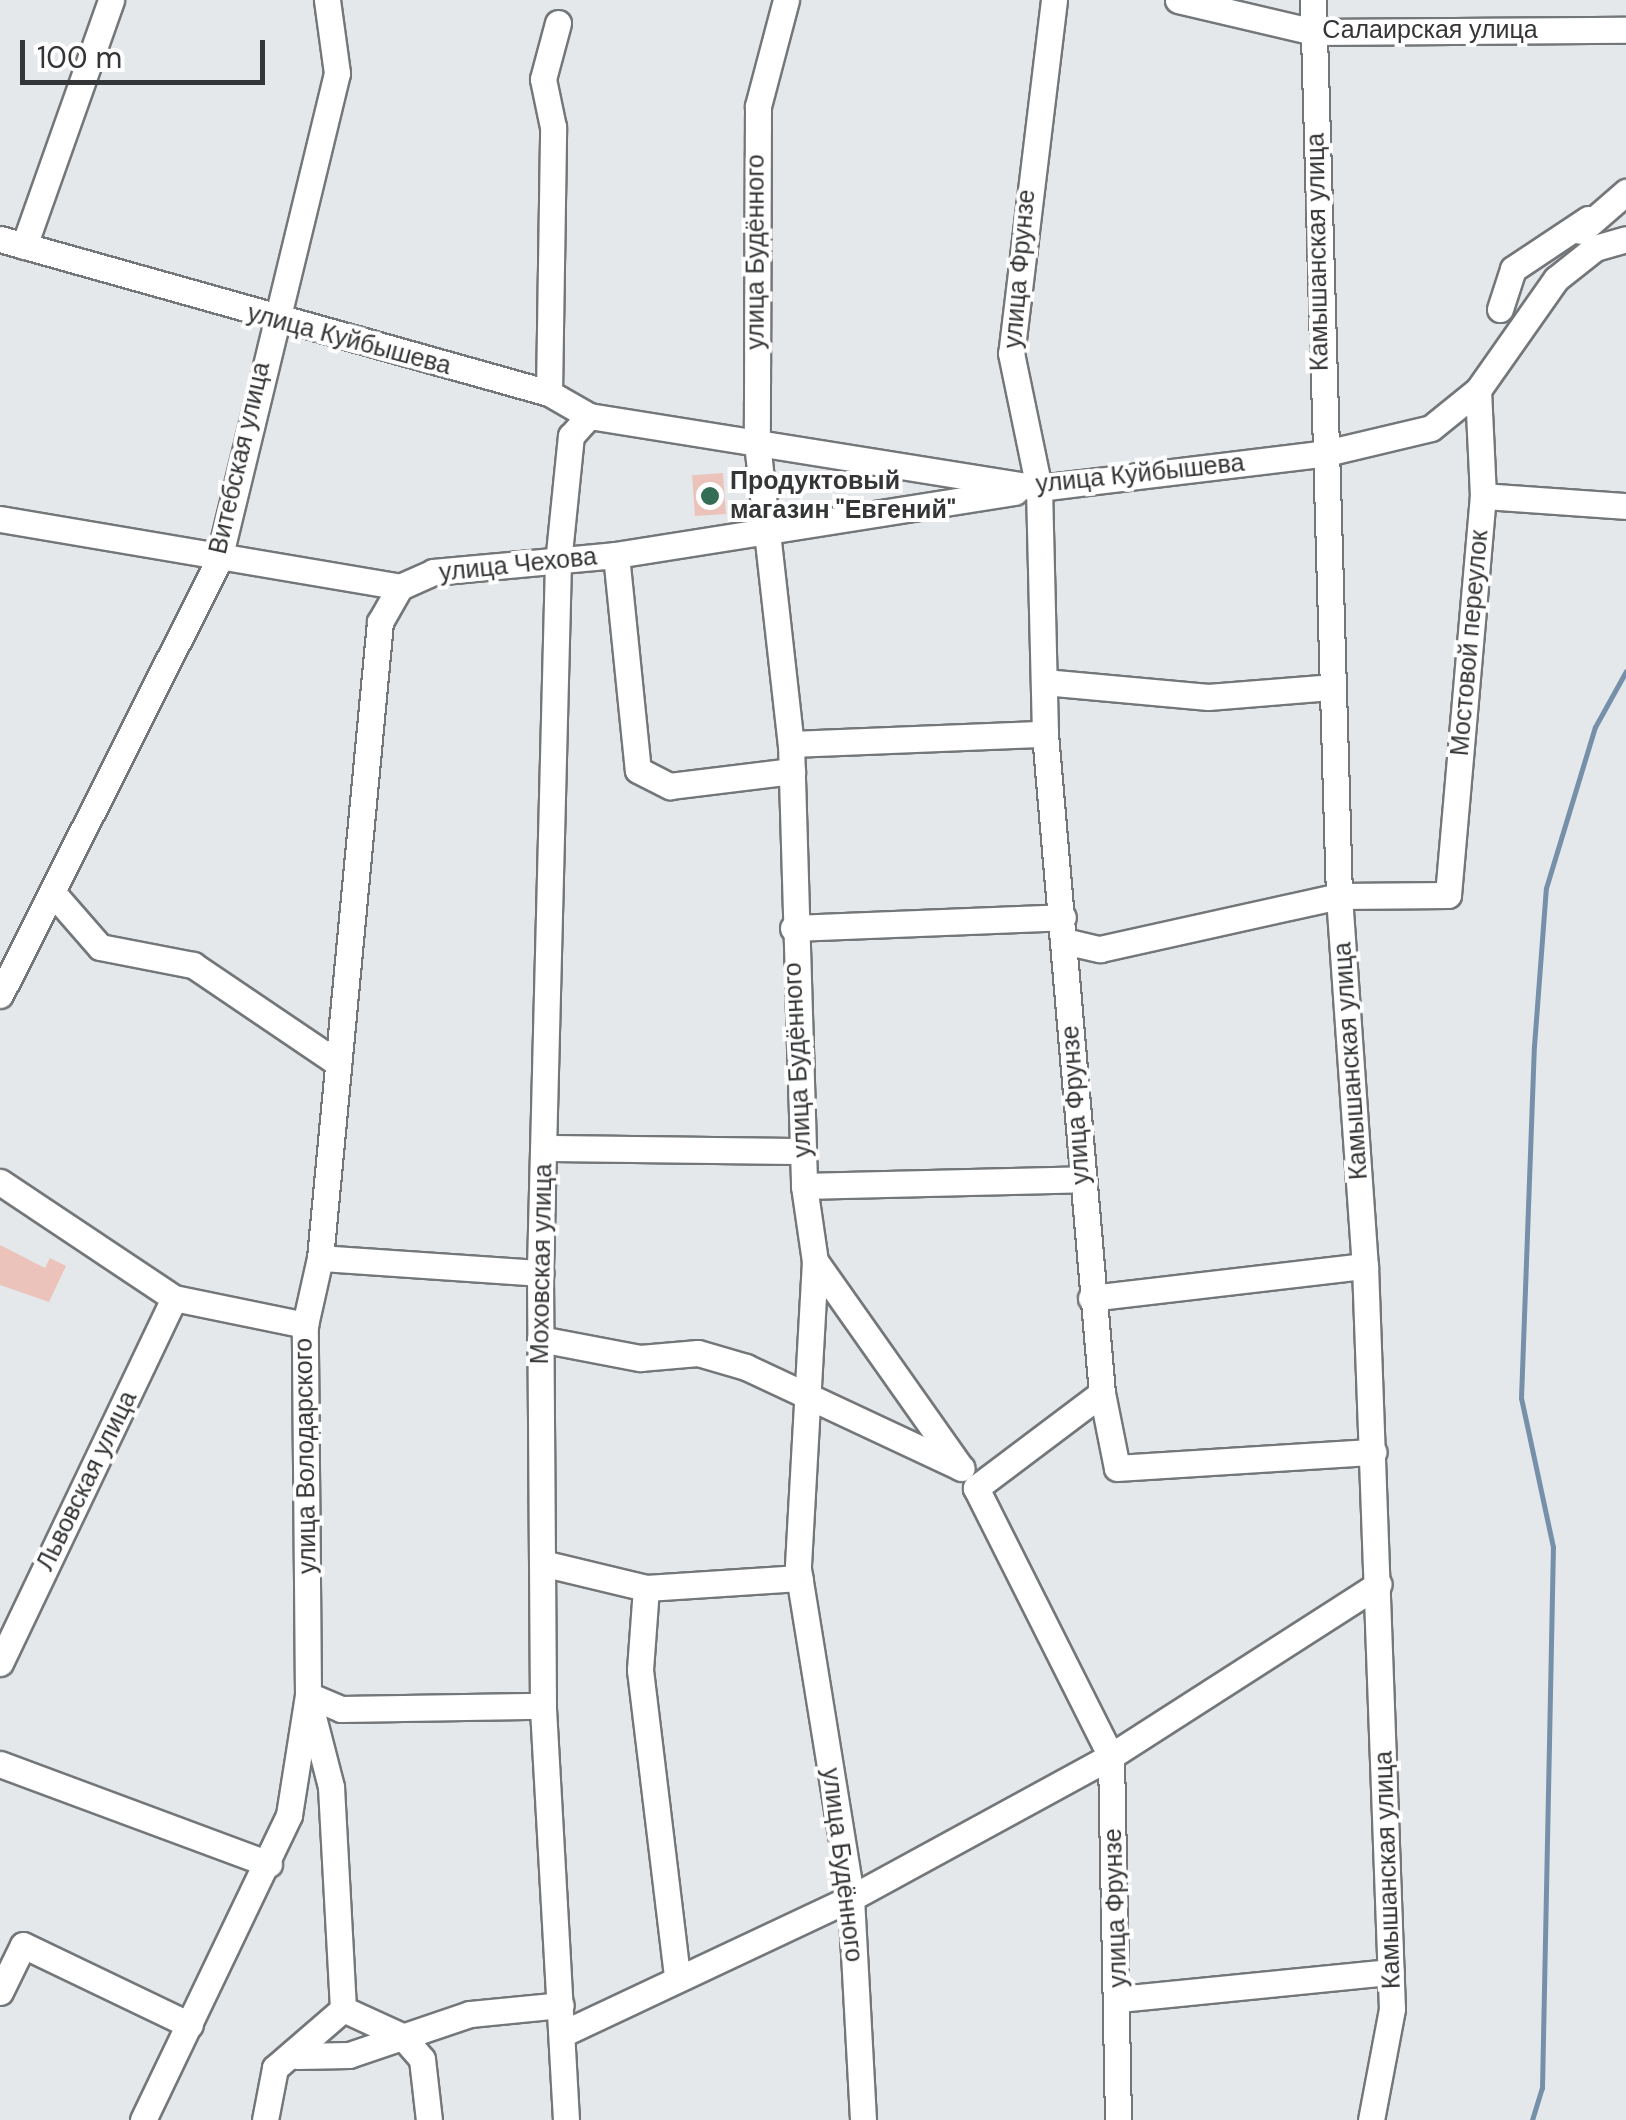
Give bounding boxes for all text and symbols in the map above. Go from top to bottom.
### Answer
street label: Салаирская улица [1322,15,1538,45]
scale bar [25,20,270,82]
text: 100 m [37,38,122,77]
street label: Камышанская улица [1301,133,1335,371]
street label: улица Будённого [741,154,771,350]
street label: улица Фрунзе [998,188,1042,350]
street label: улица Куйбышева [244,298,454,382]
street label: Витебская улица [203,359,277,557]
street label: улица Куйбышева [1034,448,1246,500]
place label: Продуктовый магазин "Евгений" [730,467,956,526]
marker: Продуктовый магазин "Евгений" [699,485,721,507]
street label: Мостовой переулок [1445,529,1495,757]
street label: улица Чехова [438,542,598,588]
street label: Камышанская улица [1328,941,1374,1181]
street label: улица Будённого [778,962,818,1158]
street label: улица Фрунзе [1055,1024,1097,1186]
street label: Моховская улица [525,1163,559,1365]
street label: улица Володарского [289,1338,323,1574]
street label: Львовская улица [31,1386,143,1576]
street label: Камышанская улица [1369,1750,1407,1990]
street label: улица Будённого [815,1766,869,1964]
street label: улица Фрунзе [1098,1828,1134,1988]

